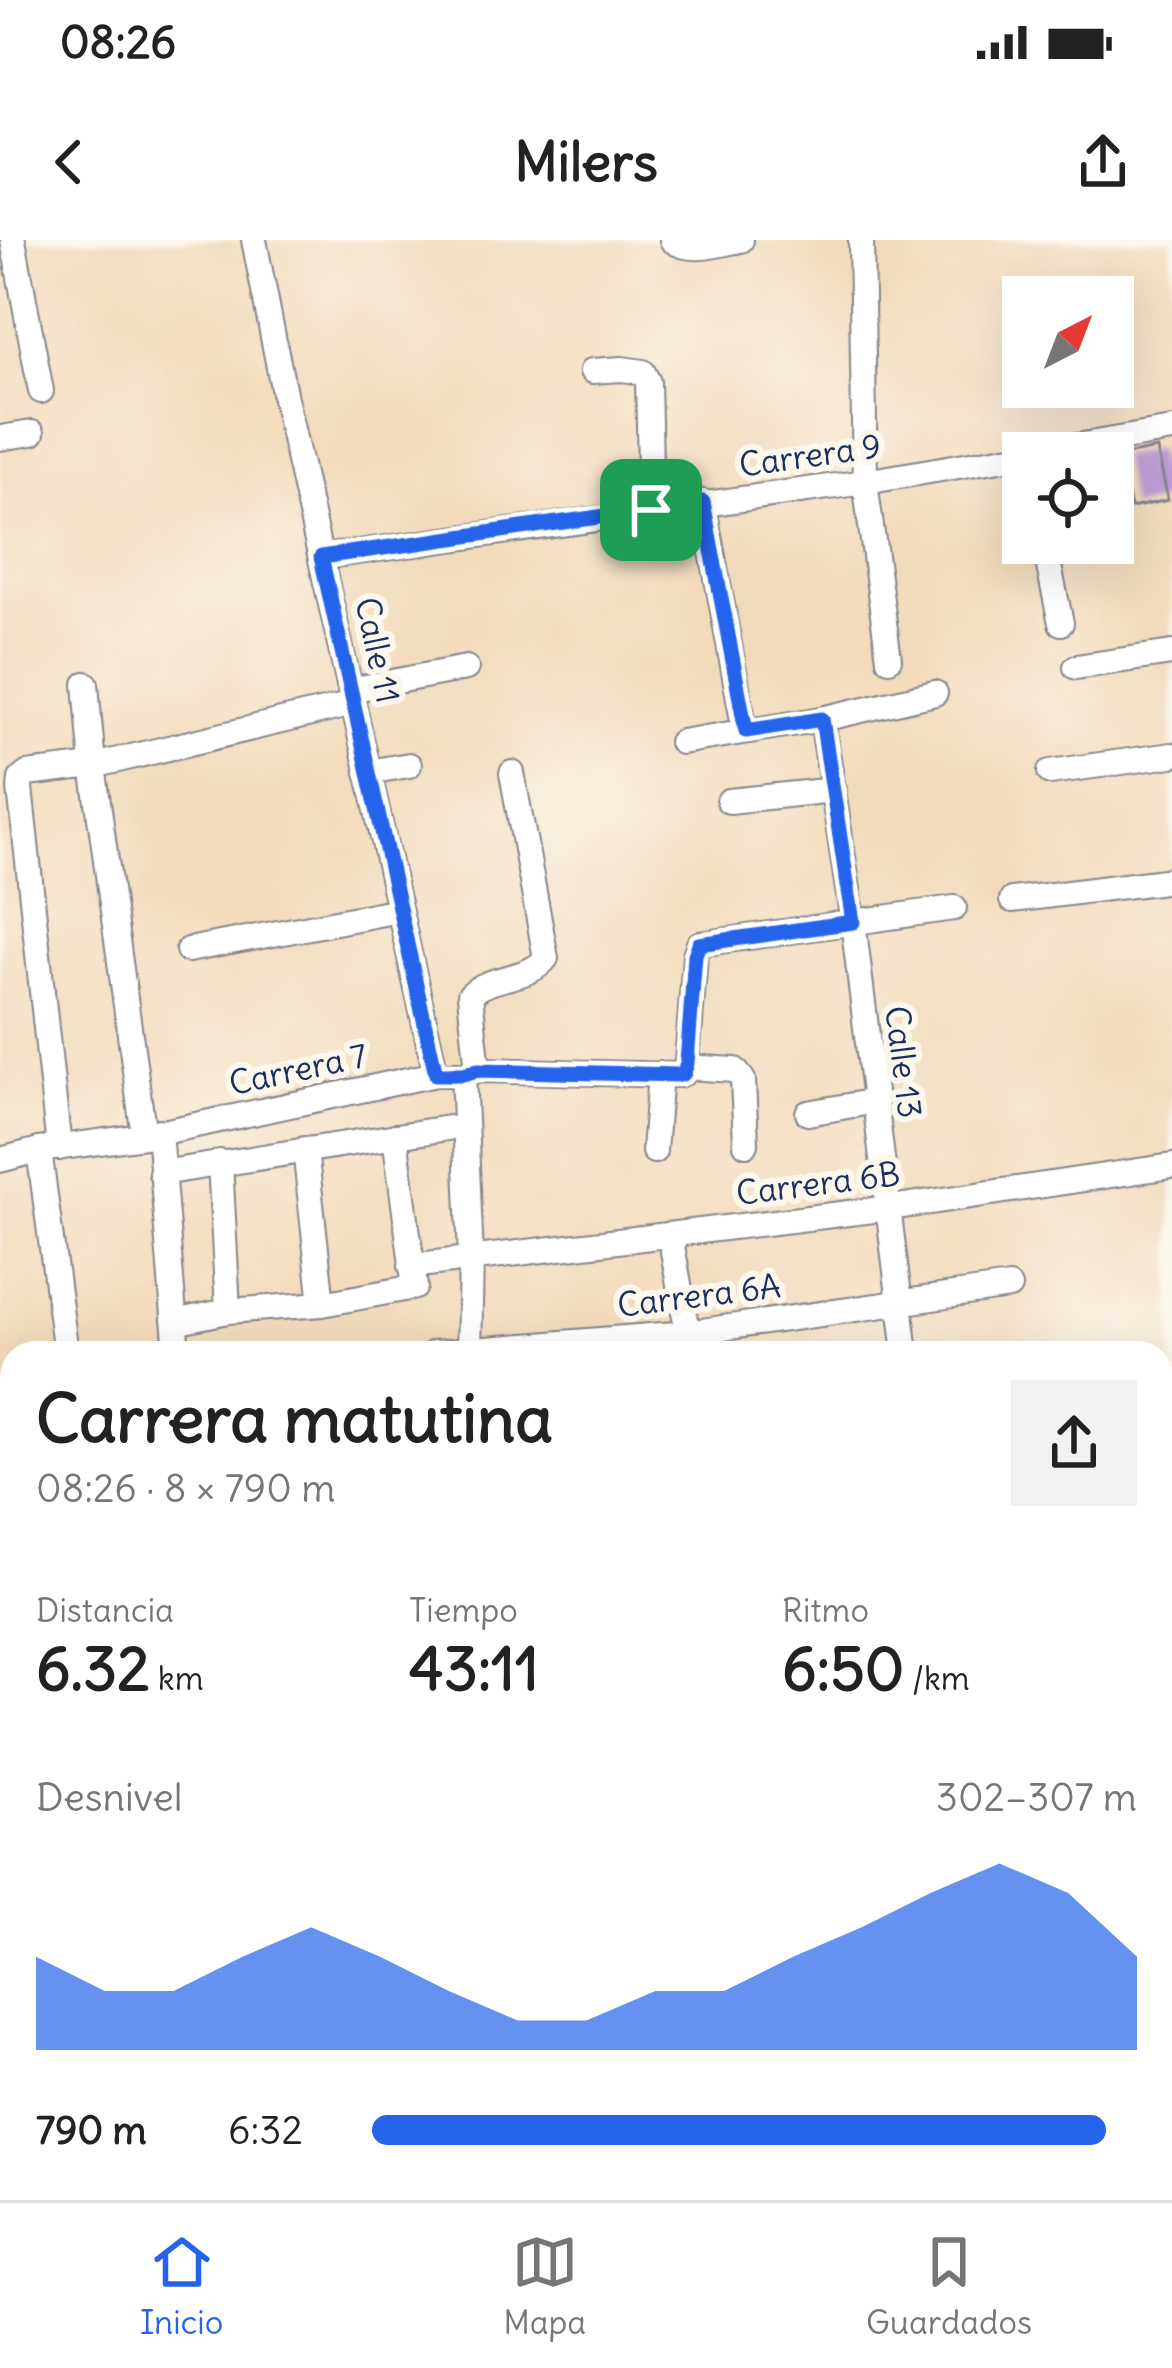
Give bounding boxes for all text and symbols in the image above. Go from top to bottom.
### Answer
text: 08:26 [60,14,176,70]
text: Milers [514,128,658,196]
icon: back [36,129,102,195]
icon: share [1070,129,1136,195]
north arrow [1002,276,1134,408]
map controls [1002,276,1134,564]
street label: Carrera 9 [736,424,884,486]
button: locate [1002,432,1134,564]
pin [600,459,702,561]
icon: arrive [618,477,684,543]
street label: Calle 11 [346,593,410,707]
street label: Calle 13 [876,1004,932,1120]
street label: Carrera 7 [225,1034,371,1104]
street label: Carrera 6B [734,1152,902,1214]
street label: Carrera 6A [615,1264,783,1326]
text: Carrera matutina [36,1377,553,1460]
button: share [1011,1380,1137,1506]
text: 08:26 · 8 × 790 m [36,1464,335,1513]
text: Distancia [36,1589,174,1631]
text: Tiempo [409,1589,518,1631]
text: Ritmo [782,1589,869,1631]
text: 6.32 [36,1631,150,1706]
text: 43:11 [409,1631,539,1706]
text: 6:50 [782,1631,904,1706]
text: km [150,1657,204,1699]
text: /km [904,1657,970,1699]
text: Desnivel [36,1773,182,1822]
text: 302–307 m [936,1773,1137,1822]
text: 790 m [36,2106,147,2155]
text: 6:32 [228,2106,303,2155]
tab: Inicio [140,2229,223,2343]
tab: Mapa [503,2229,586,2343]
tab: Guardados [866,2229,1032,2343]

